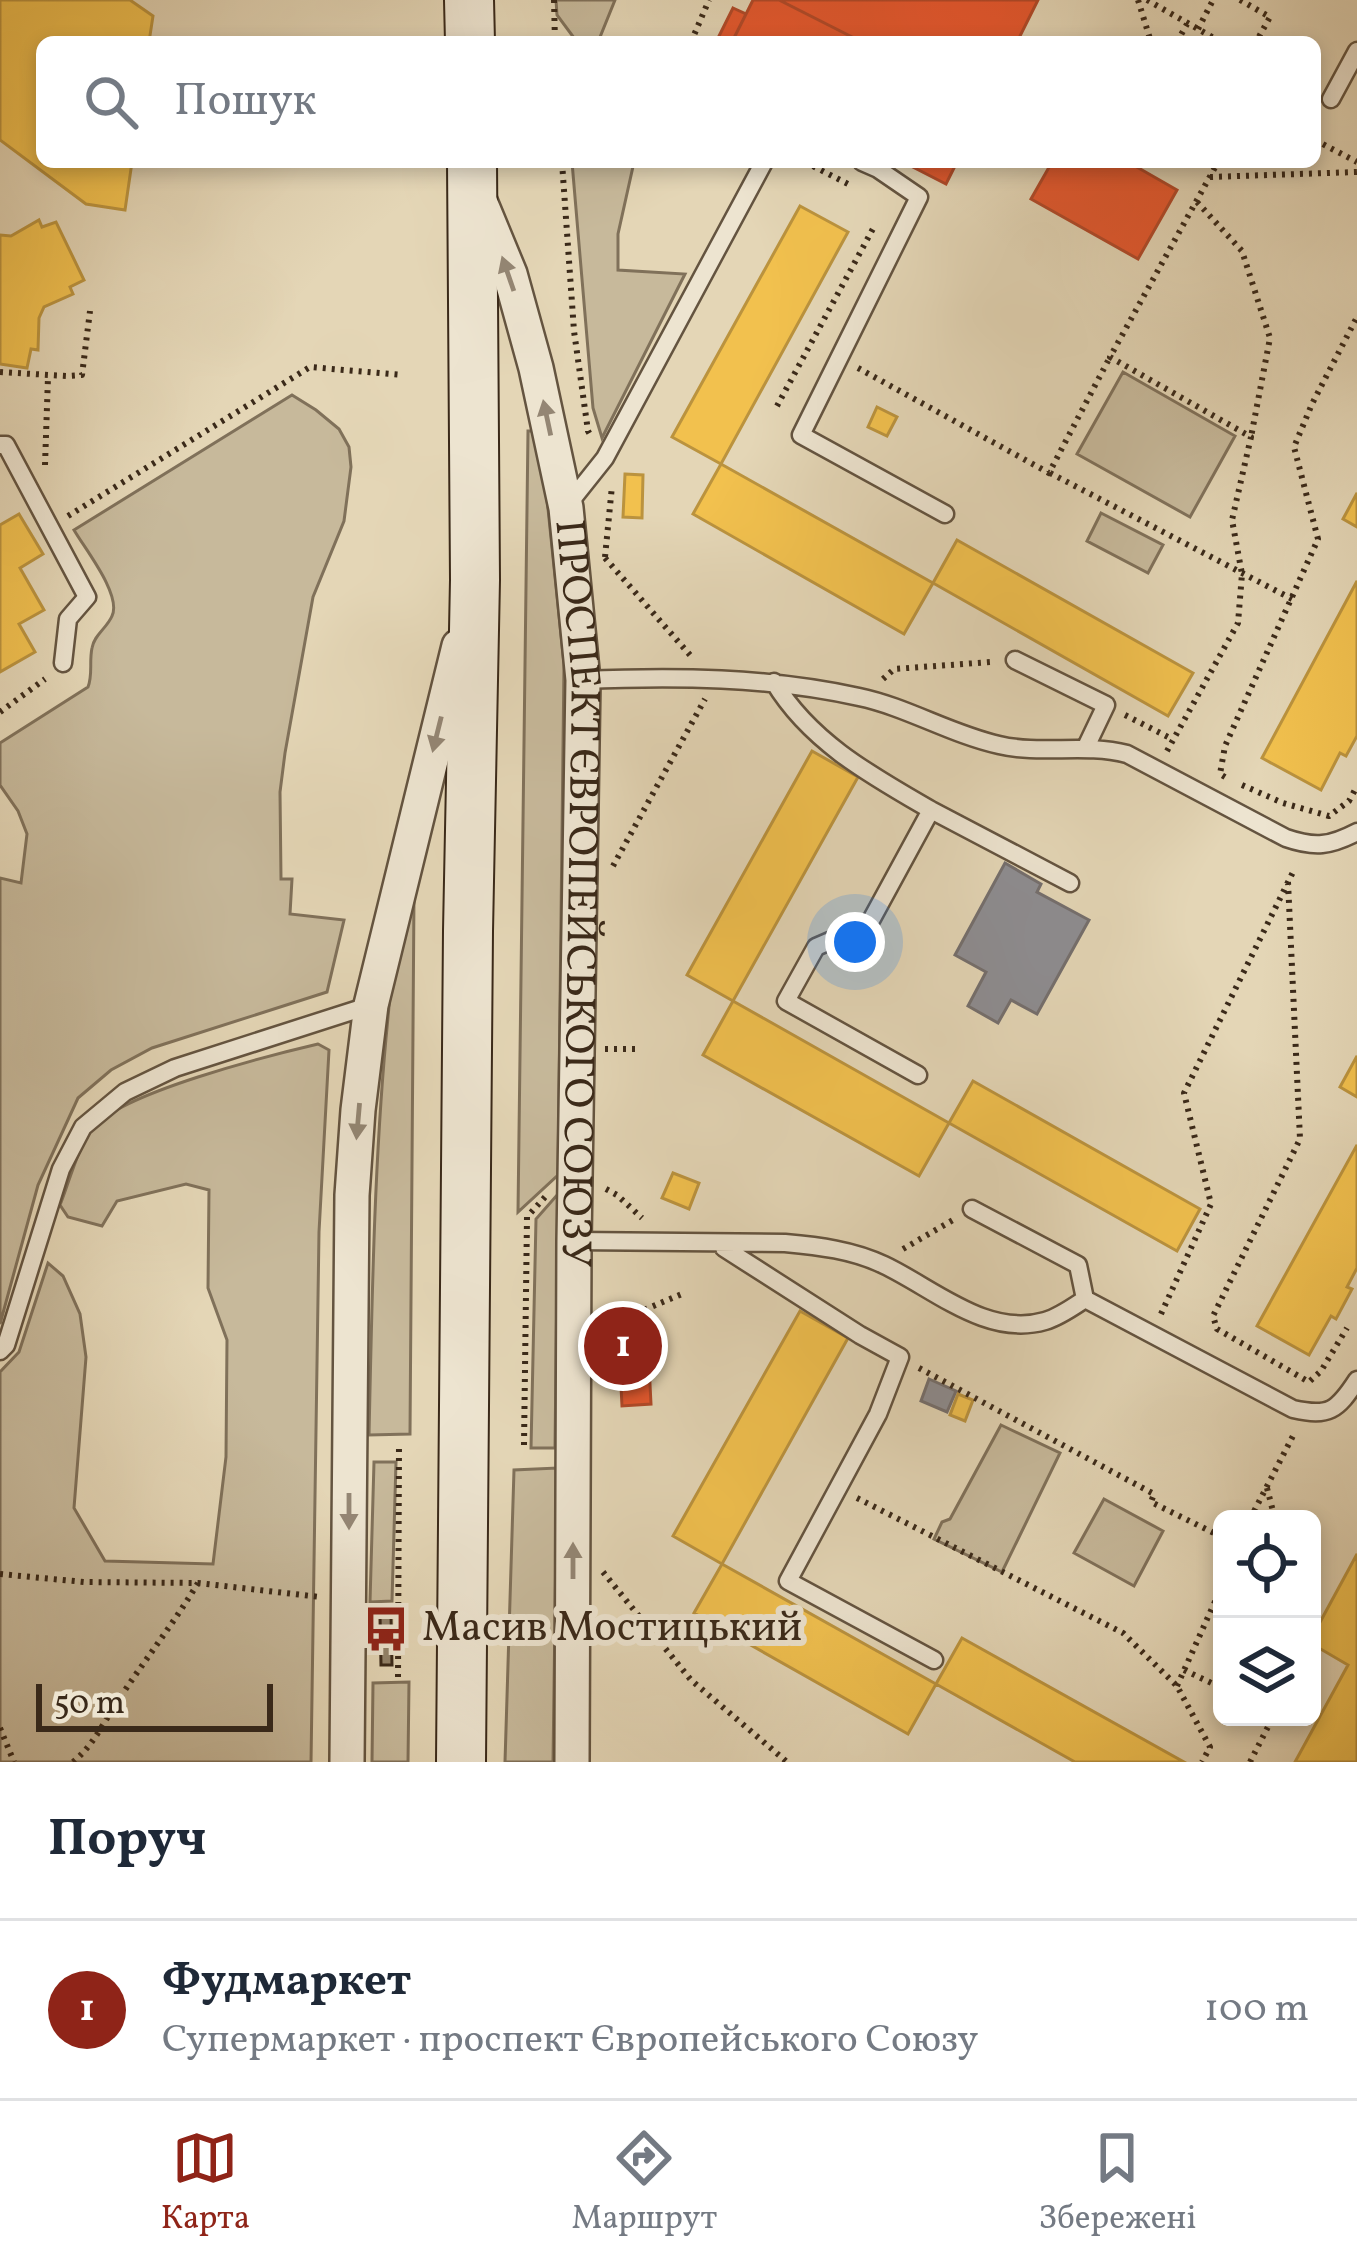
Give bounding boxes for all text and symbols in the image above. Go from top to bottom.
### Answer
search box [36,36,1321,168]
icon: search [78,69,144,135]
text: Пошук [174,71,317,134]
one-way arrow [498,256,517,292]
one-way arrow [536,398,555,436]
street label: ПРОСПЕКТ ЄВРОПЕЙСЬКОГО СОЮЗУ [538,517,613,1268]
one-way arrow [427,716,446,753]
your location [825,912,885,972]
one-way arrow [348,1103,367,1141]
pin: 1 [584,1301,662,1391]
one-way arrow [340,1493,359,1531]
map controls [1213,1510,1321,1726]
button: locate [1213,1510,1321,1618]
one-way arrow [563,1541,583,1579]
place label: Масив Мостицький [422,1600,802,1659]
bus stop icon: Масив Мостицький [361,1604,411,1654]
button: layers [1213,1618,1321,1726]
scale bar [36,1678,273,1731]
text: 50 m [54,1682,125,1728]
text: Поруч [48,1805,206,1876]
text: Фудмаркет [162,1951,411,2014]
text: 1 [79,1983,95,2037]
text: 100 m [1204,1983,1309,2037]
text: Супермаркет · проспект Європейського Союзу [162,2014,978,2068]
tab: Карта [161,2125,250,2243]
tab: Маршрут [572,2125,717,2243]
tab: Збережені [1038,2125,1196,2243]

